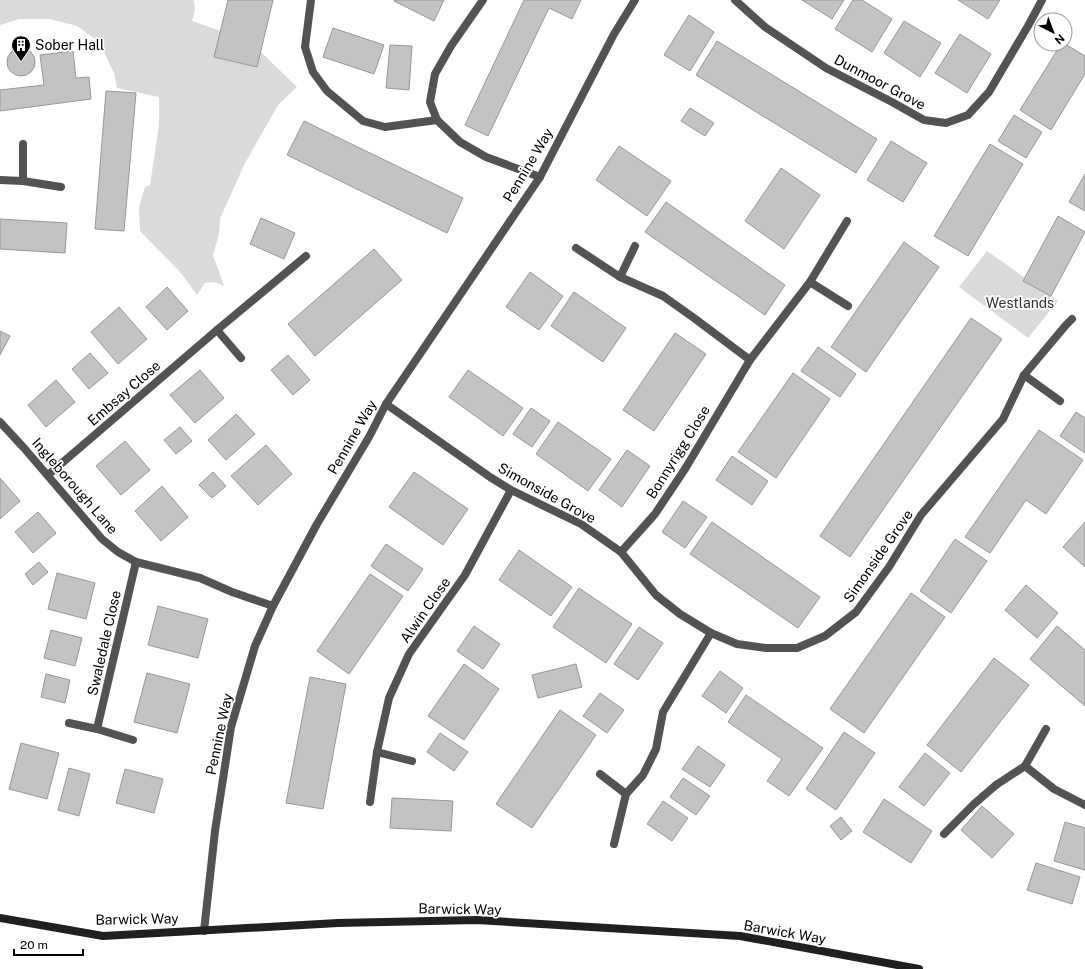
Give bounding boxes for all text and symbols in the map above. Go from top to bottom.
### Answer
north arrow [1033,12,1073,52]
text: N [1052,32,1067,47]
building icon: Sober Hall [10,34,32,62]
place label: Sober Hall [35,37,104,53]
street label: Dunmoor Grove [832,51,928,113]
street label: Pennine Way [500,125,557,205]
park label: Westlands [986,295,1054,311]
street label: Embsay Close [84,357,164,429]
street label: Pennine Way [324,397,380,477]
street label: Bonnyrigg Close [643,402,713,502]
street label: Ingleborough Lane [29,435,121,537]
street label: Simonside Grove [495,459,599,527]
street label: Simonside Grove [840,507,916,605]
street label: Alwin Close [397,574,453,646]
street label: Swaledale Close [84,589,124,697]
street label: Pennine Way [203,691,236,776]
street label: Barwick Way [418,900,502,918]
street label: Barwick Way [95,910,179,928]
street label: Barwick Way [743,917,828,947]
scale bar [14,931,83,957]
text: 20 m [20,938,48,952]

